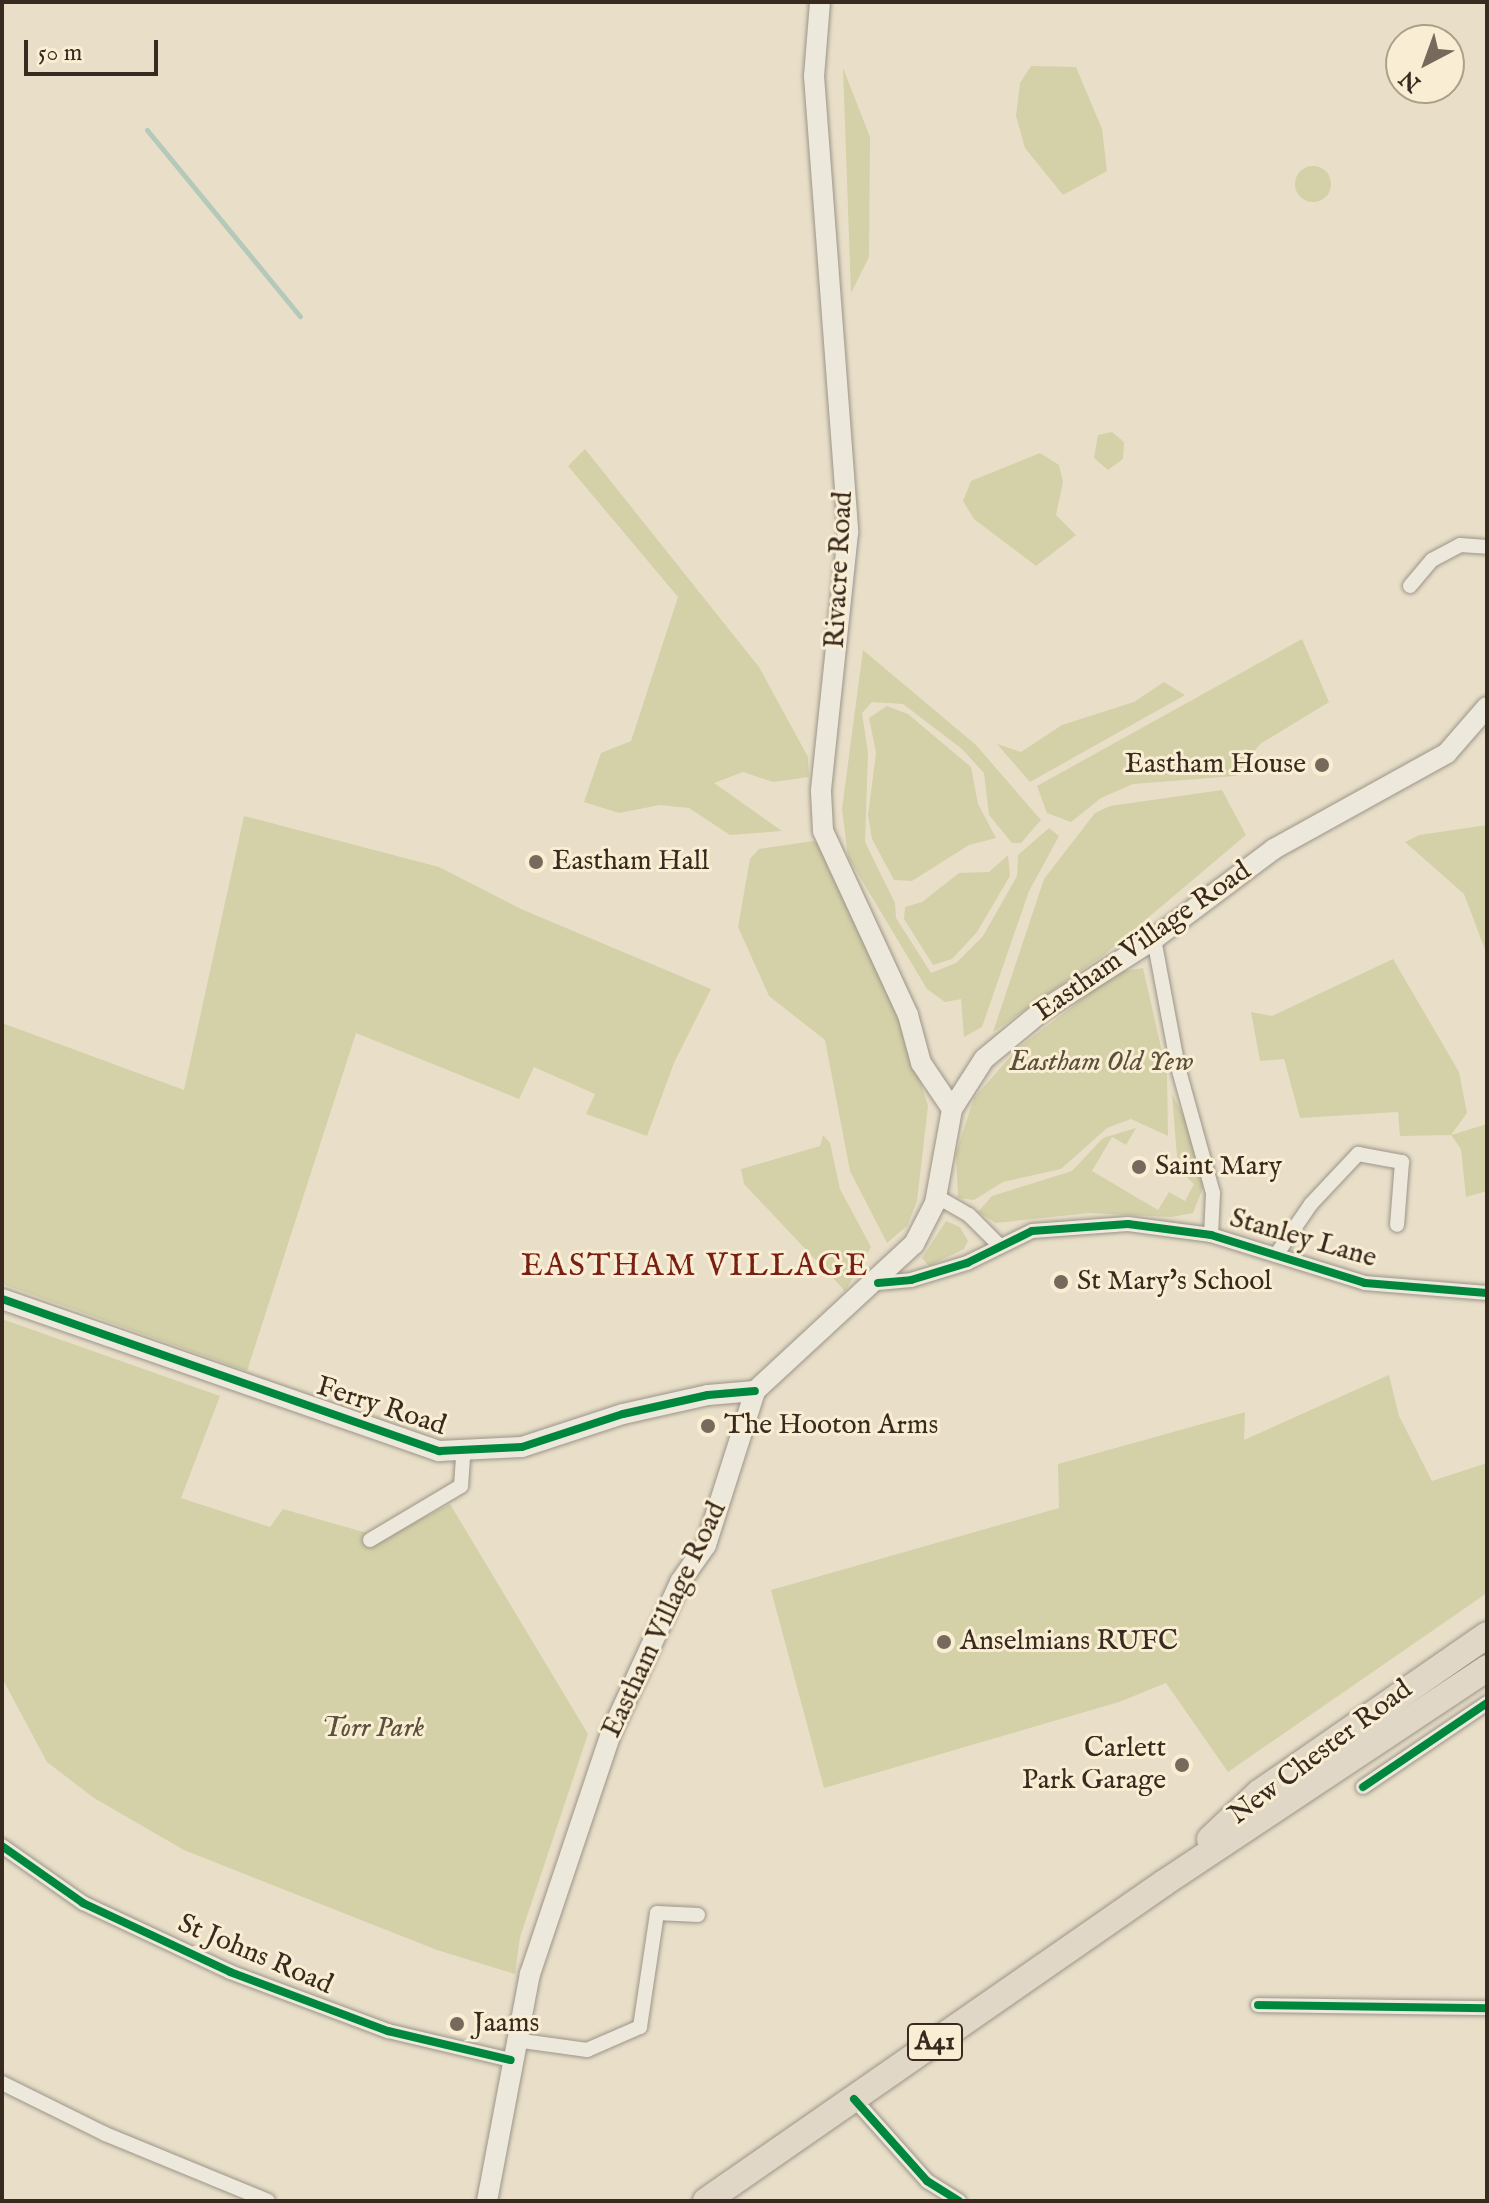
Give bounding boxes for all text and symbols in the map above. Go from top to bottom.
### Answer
scale bar [28,24,162,74]
north arrow [1385,24,1465,104]
text: 50 m [38,38,82,69]
text: N [1394,64,1427,97]
street label: Rivacre Road [819,490,861,650]
place label: Eastham House [1125,748,1306,782]
marker: Eastham House [1313,756,1331,774]
place label: Eastham Hall [552,845,709,879]
marker: Eastham Hall [527,853,545,871]
street label: Eastham Village Road [1028,855,1258,1029]
park label: Eastham Old Yew [1009,1046,1193,1080]
place label: Saint Mary [1155,1150,1282,1184]
marker: Saint Mary [1130,1158,1148,1176]
street label: Stanley Lane [1226,1202,1380,1276]
district label: EASTHAM VILLAGE [521,1248,869,1286]
place label: St Mary's School [1077,1265,1272,1299]
marker: St Mary's School [1052,1273,1070,1291]
street label: Ferry Road [312,1370,450,1444]
place label: The Hooton Arms [724,1409,938,1443]
marker: The Hooton Arms [699,1417,717,1435]
street label: Eastham Village Road [596,1497,734,1743]
place label: Anselmians RUFC [960,1625,1178,1659]
marker: Anselmians RUFC [935,1633,953,1651]
street label: New Chester Road [1223,1673,1419,1833]
park label: Torr Park [322,1712,424,1746]
place label: Carlett Park Garage [1022,1732,1166,1798]
marker: Carlett Park Garage [1173,1756,1191,1774]
street label: St Johns Road [173,1907,337,2003]
place label: Jaams [473,2007,539,2041]
marker: Jaams [448,2015,466,2033]
road number: A41 [905,2020,965,2064]

